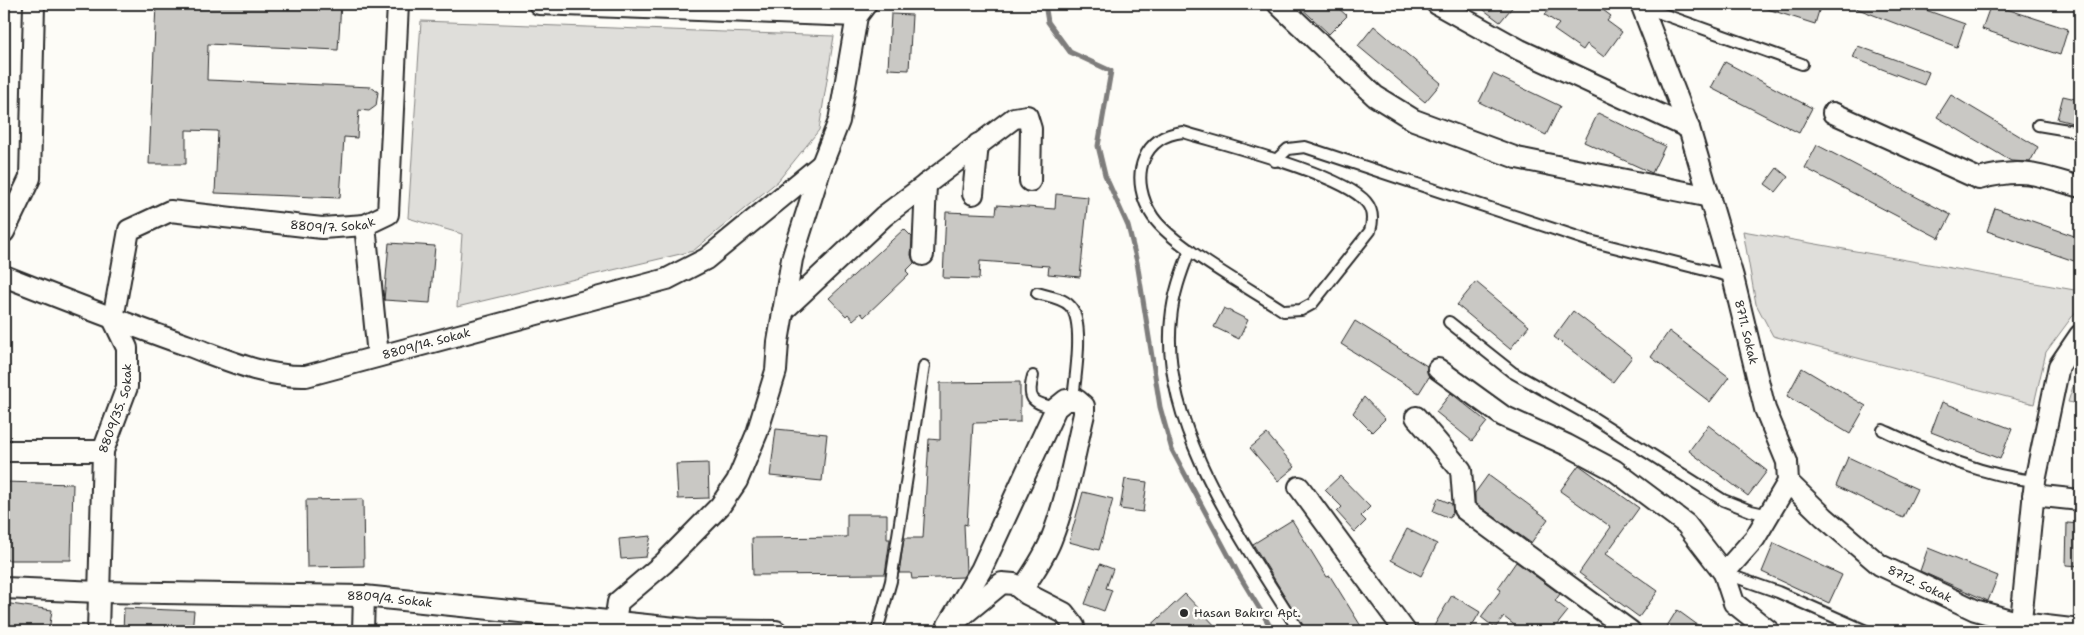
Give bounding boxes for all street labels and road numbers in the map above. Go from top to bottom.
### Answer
street label: 8809/7. Sokak [289,213,378,236]
street label: 8711. Sokak [1731,298,1762,366]
street label: 8809/14. Sokak [380,324,472,363]
street label: 8809/35. Sokak [95,364,135,455]
street label: 8712. Sokak [1885,562,1955,606]
street label: 8809/4. Sokak [347,588,433,611]

